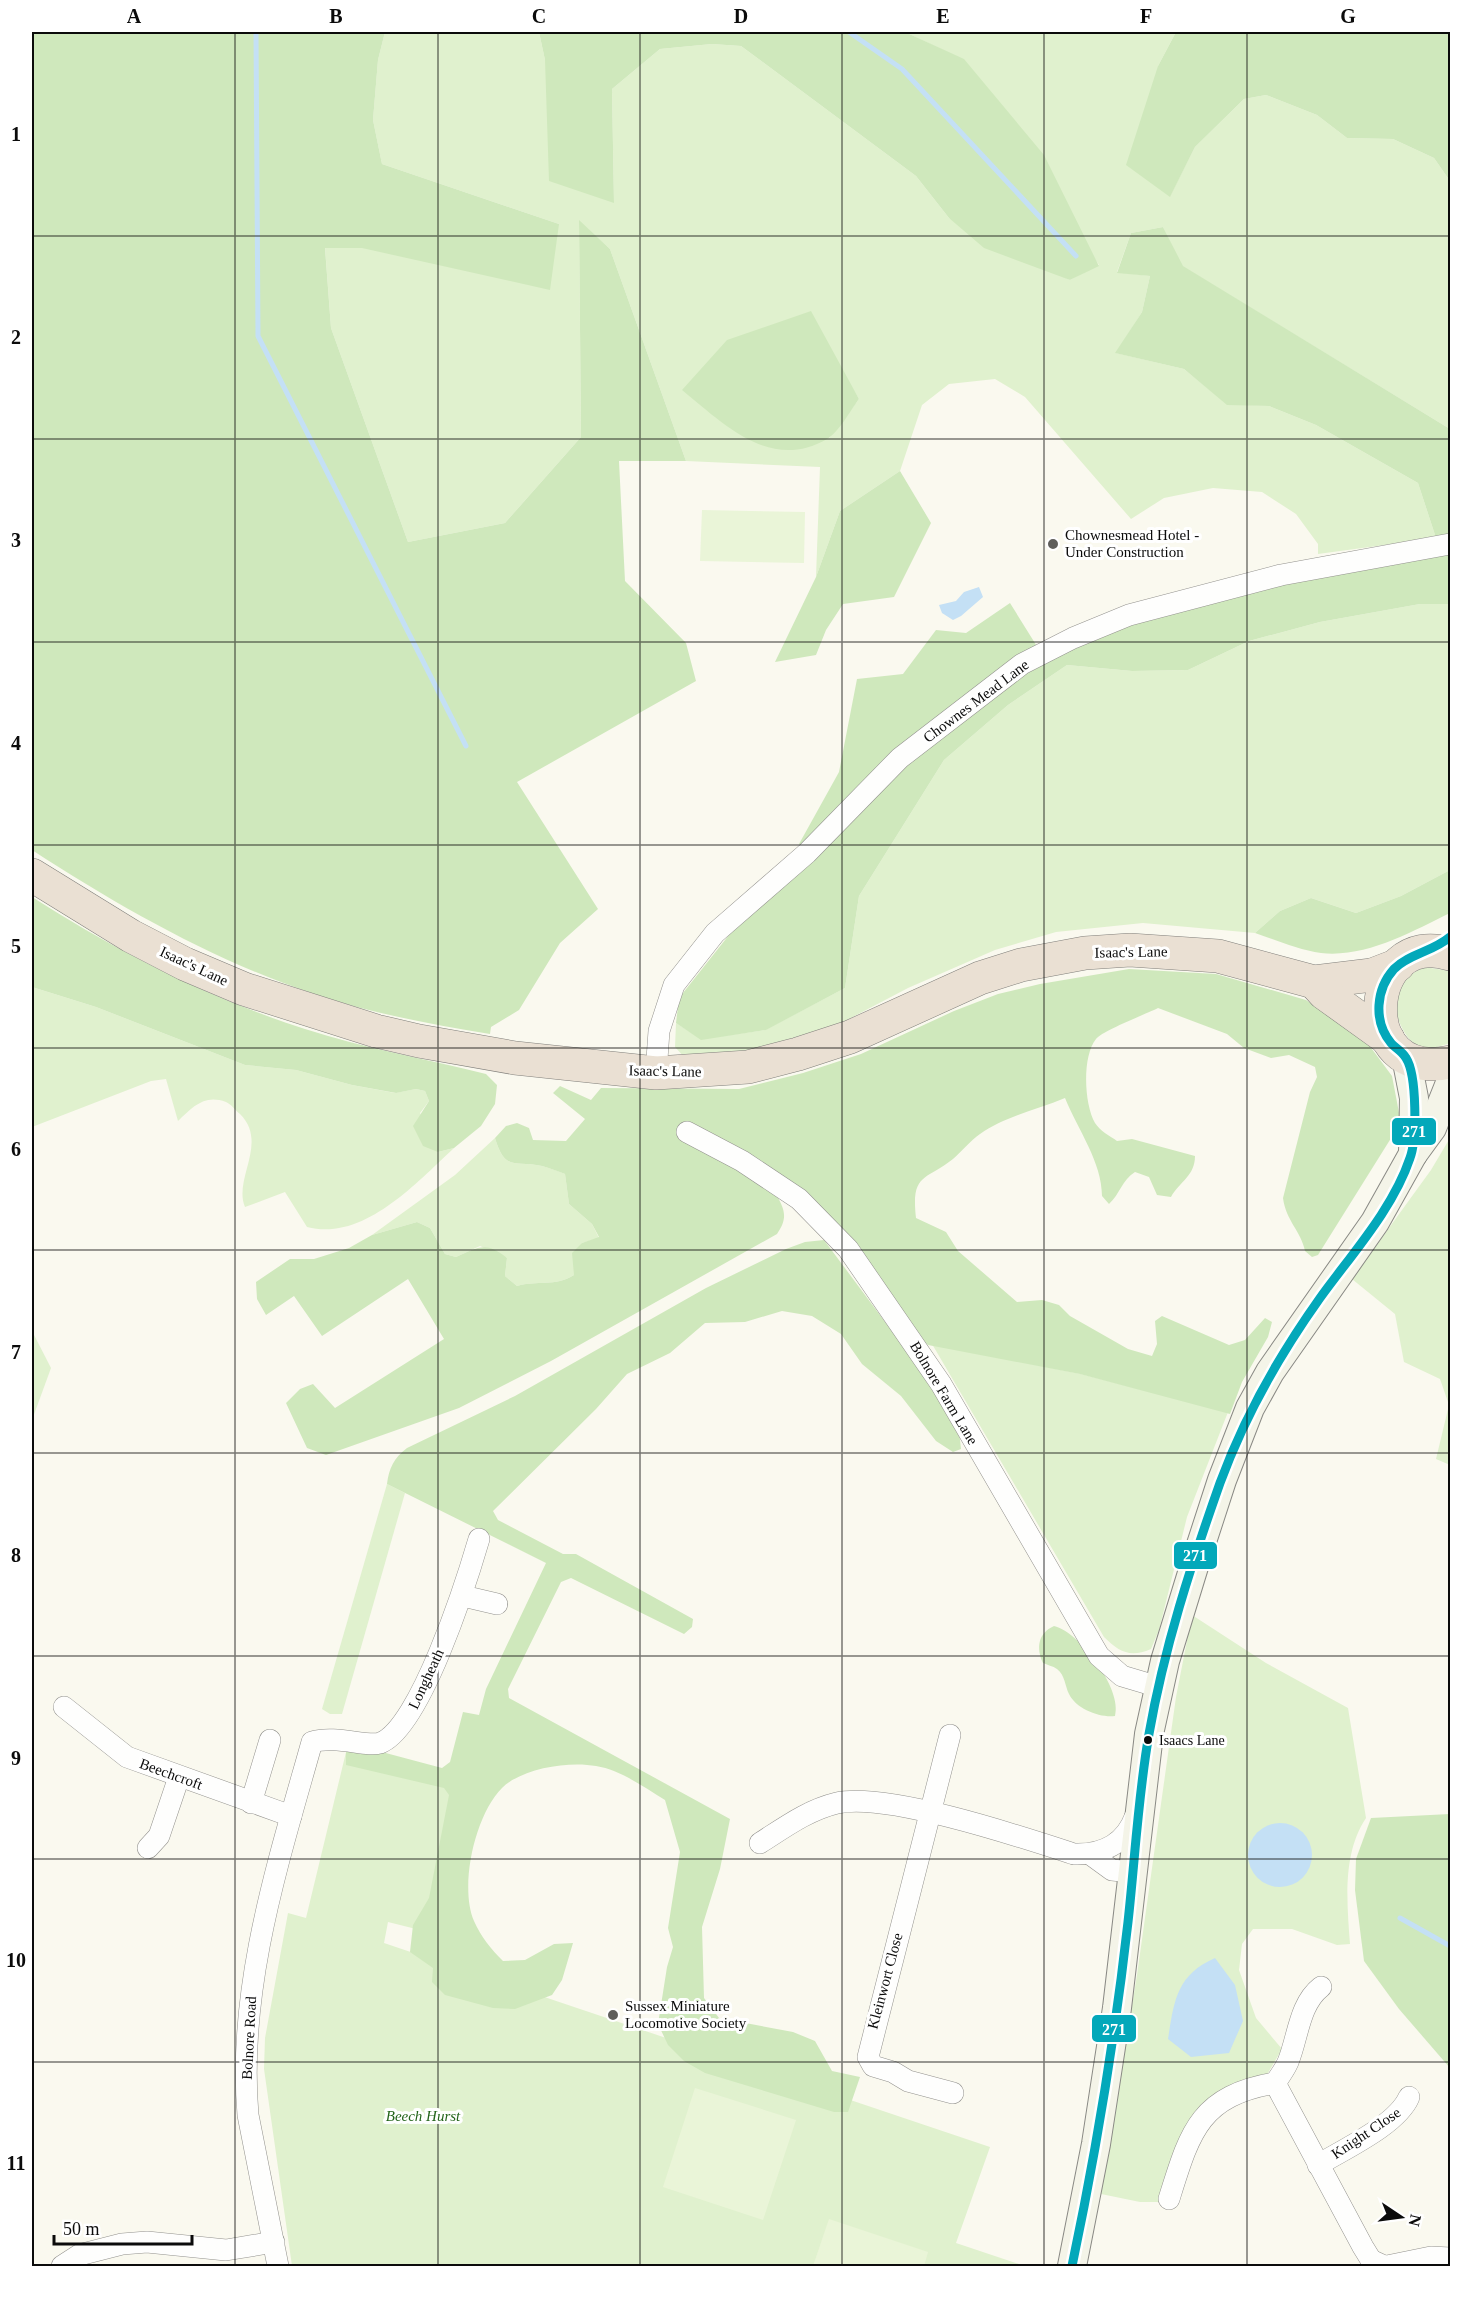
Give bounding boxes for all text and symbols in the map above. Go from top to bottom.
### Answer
text: A [127,5,142,27]
text: B [329,5,343,27]
text: C [532,5,546,27]
text: D [734,5,748,27]
text: E [936,5,950,27]
text: F [1140,5,1152,27]
text: G [1340,5,1356,27]
text: 1 [11,123,21,145]
text: 2 [11,326,21,348]
place label: Chownesmead Hotel - Under Construction [1065,527,1199,560]
text: 3 [11,529,21,551]
marker: Chownesmead Hotel - Under Construction [1046,537,1060,551]
street label: Chownes Mead Lane [920,656,1032,746]
text: 4 [11,732,21,754]
text: 5 [11,935,21,957]
street label: Isaac's Lane [158,943,231,989]
street label: Isaac's Lane [1094,943,1168,961]
street label: Isaac's Lane [628,1062,702,1080]
line badge: 271 [1391,1117,1437,1146]
text: 271 [1402,1123,1426,1140]
text: 6 [11,1138,21,1160]
street label: Bolnore Farm Lane [907,1339,981,1448]
text: 7 [11,1341,21,1363]
line badge: 271 [1173,1541,1218,1570]
text: 8 [11,1544,21,1566]
text: 271 [1183,1547,1207,1564]
street label: Longheath [405,1646,447,1711]
place label: Isaacs Lane [1159,1733,1225,1748]
marker: Isaacs Lane [1142,1734,1154,1746]
text: 9 [11,1747,21,1769]
street label: Beechcroft [137,1755,205,1793]
street label: Kleinwort Close [864,1931,906,2031]
text: 10 [6,1949,26,1971]
street label: Bolnore Road [239,1995,259,2080]
place label: Sussex Miniature Locomotive Society [625,1998,747,2031]
marker: Sussex Miniature Locomotive Society [606,2008,620,2022]
line badge: 271 [1091,2014,1137,2043]
text: 271 [1102,2021,1126,2038]
street label: Knight Close [1329,2104,1404,2162]
park label: Beech Hurst [386,2108,461,2124]
text: 11 [7,2152,25,2174]
north arrow [1371,2187,1431,2247]
scale bar [54,2208,192,2246]
text: N [1405,2213,1425,2228]
text: 50 m [63,2219,100,2239]

